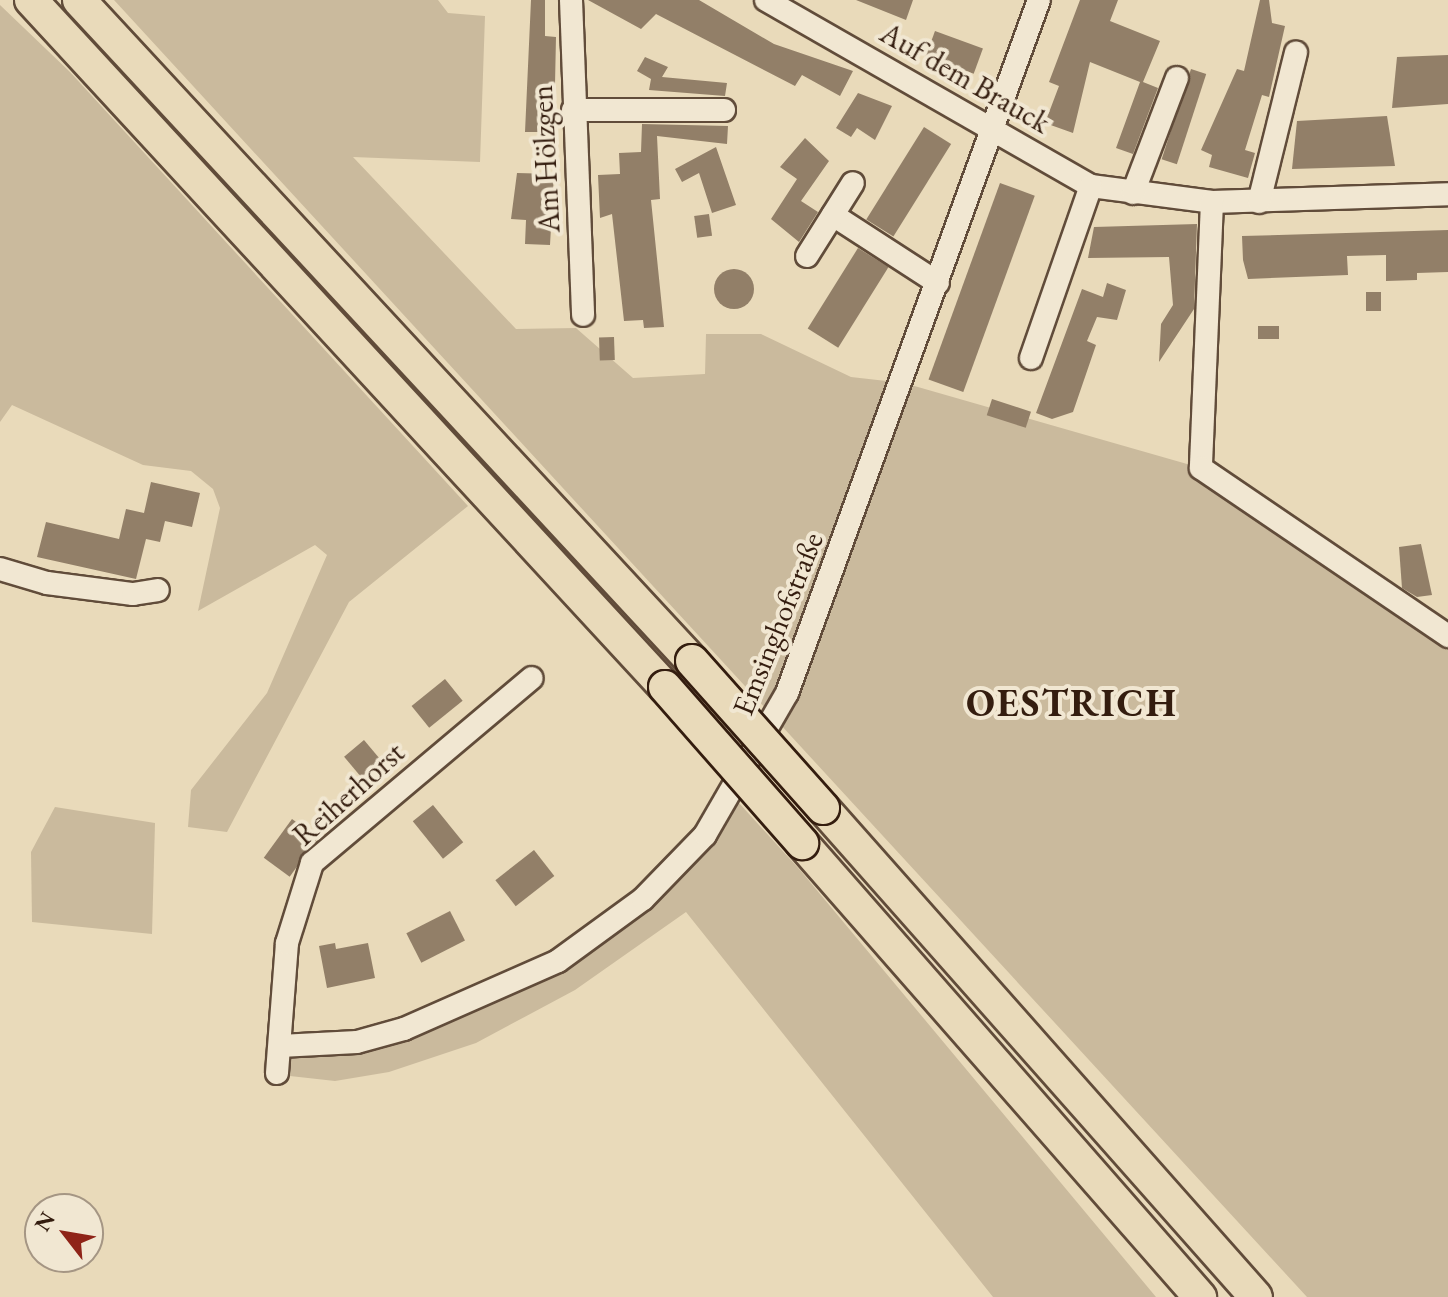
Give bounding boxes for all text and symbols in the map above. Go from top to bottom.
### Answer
street label: Auf dem Brauck [874,15,1056,141]
street label: Am Hölzgen [524,84,568,234]
street label: Emsinghofstraße [725,527,831,721]
district label: OESTRICH [966,680,1178,726]
street label: Reiherhorst [286,735,412,853]
north arrow [24,1193,104,1273]
text: N [28,1206,62,1237]

